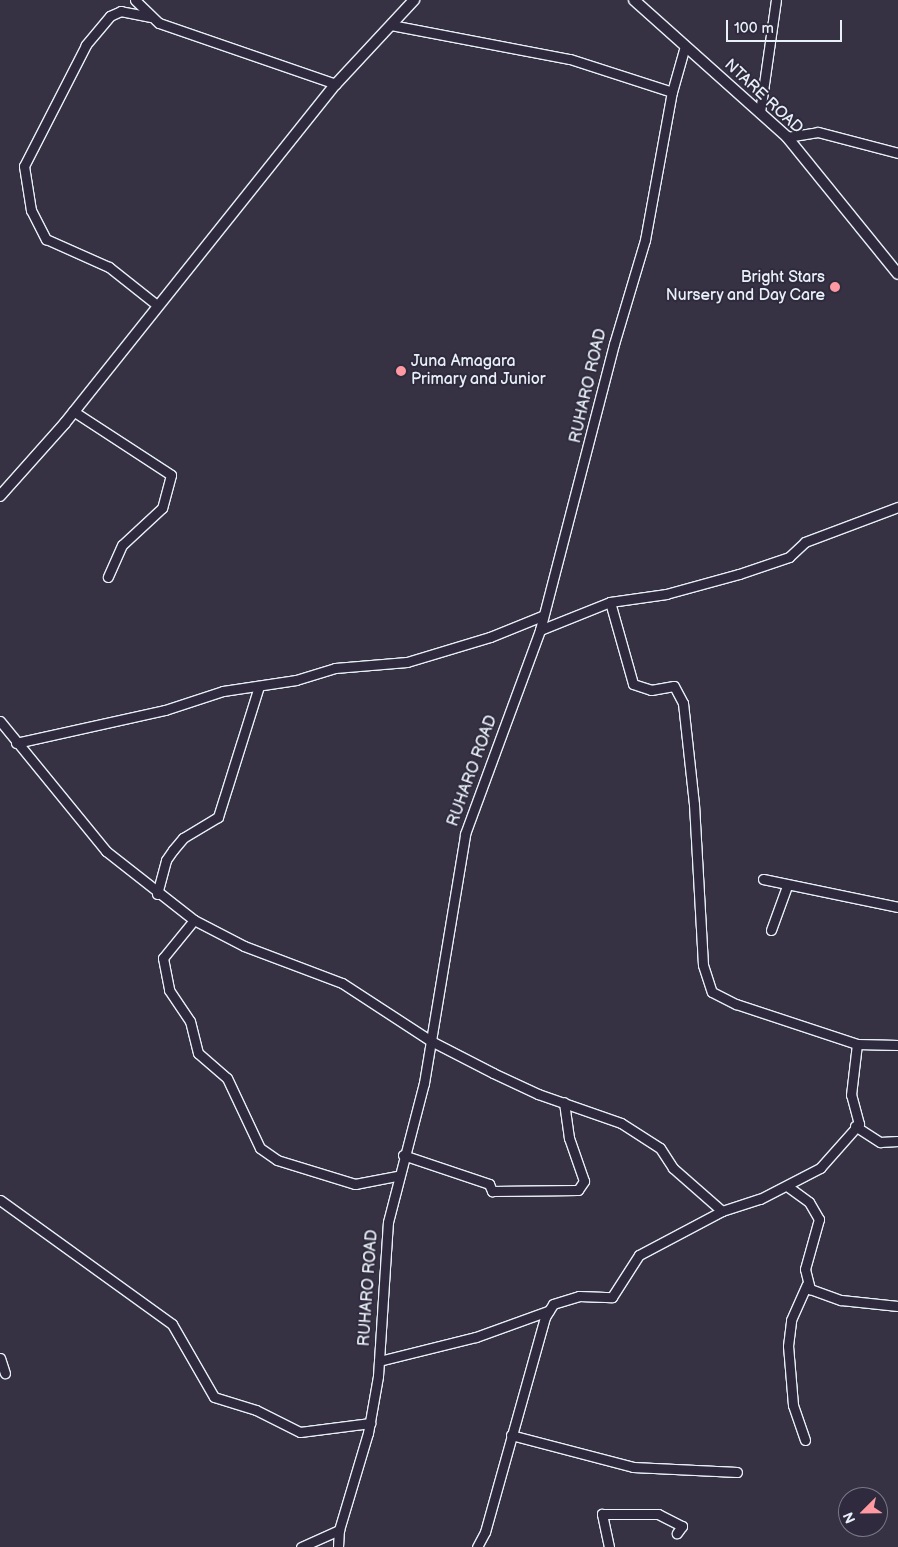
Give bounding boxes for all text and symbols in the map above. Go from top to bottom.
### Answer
scale bar [728,10,844,42]
text: 100 m [734,19,774,38]
street label: NTARE ROAD [720,56,806,138]
place label: Bright Stars Nursery and Day Care [664,268,825,306]
marker: Bright Stars Nursery and Day Care [829,281,841,293]
street label: RUHARO ROAD [566,327,612,445]
place label: Juna Amagara Primary and Junior [411,352,547,390]
marker: Juna Amagara Primary and Junior [395,365,407,377]
street label: RUHARO ROAD [444,713,502,829]
street label: RUHARO ROAD [355,1229,383,1347]
north arrow [838,1487,888,1537]
text: N [840,1510,860,1526]

